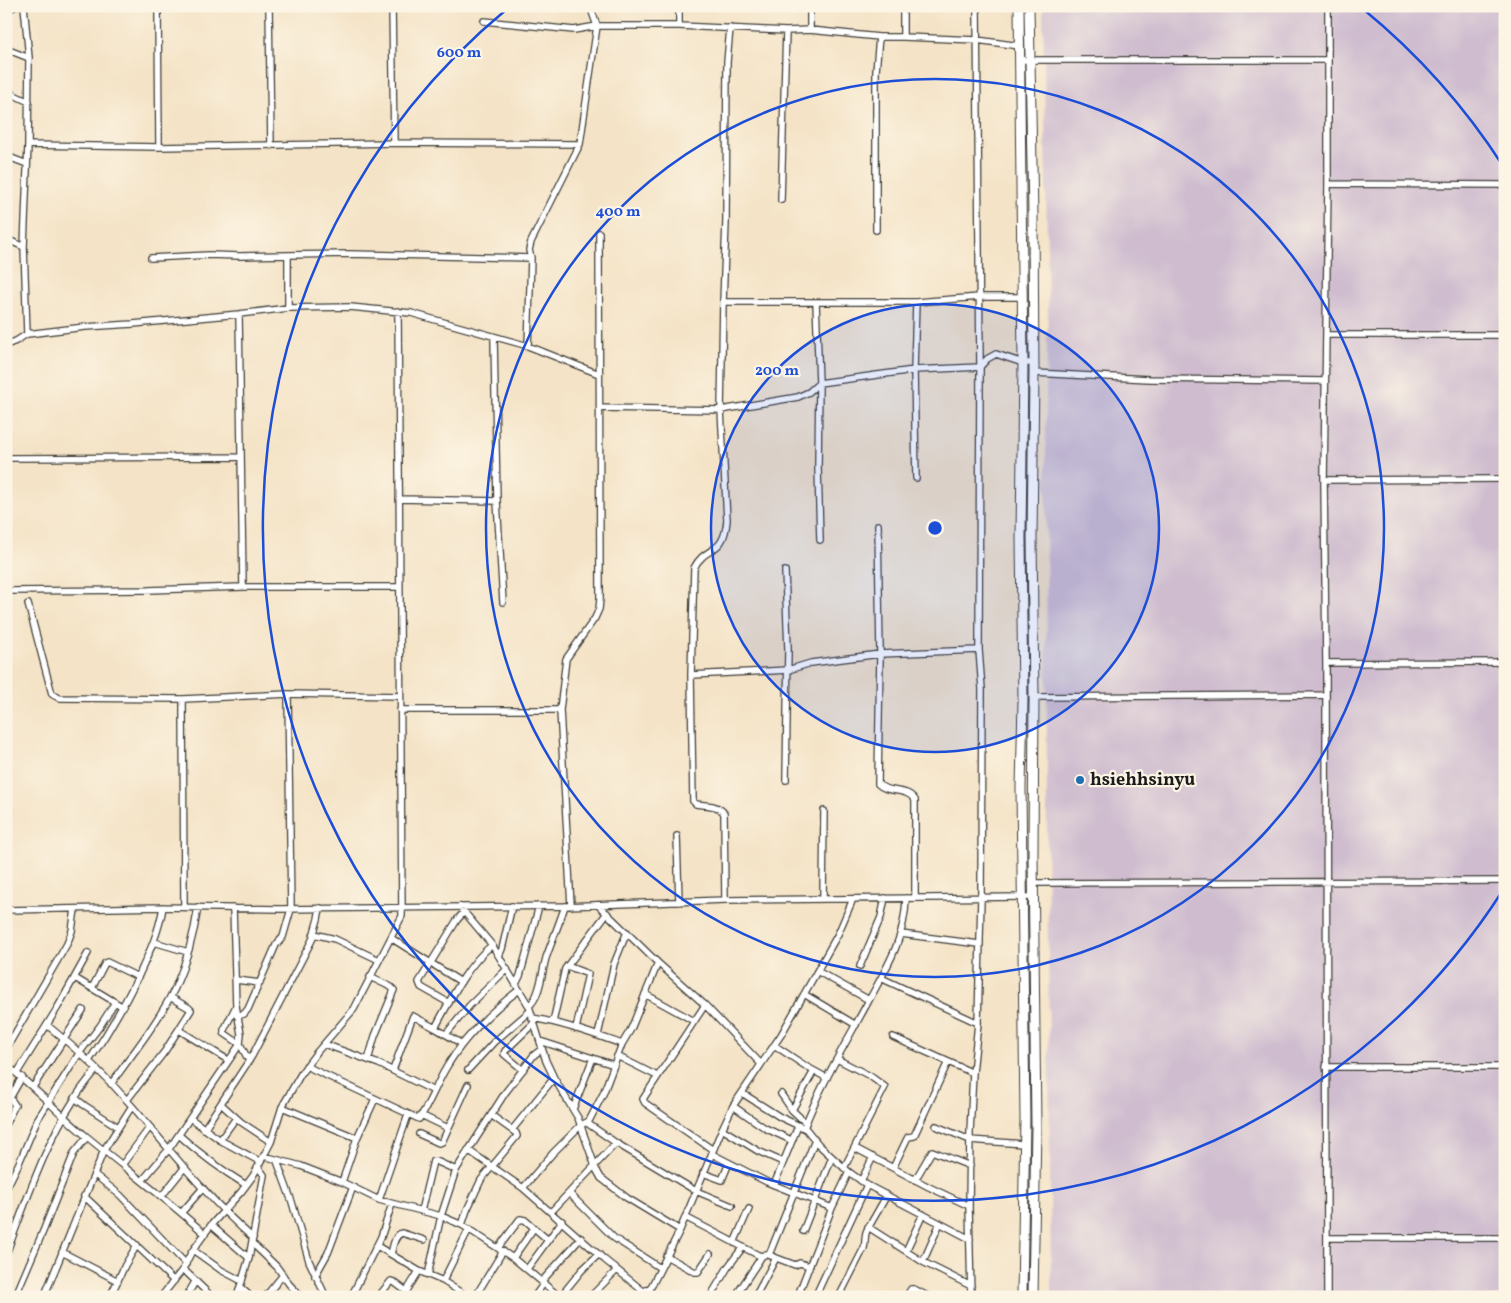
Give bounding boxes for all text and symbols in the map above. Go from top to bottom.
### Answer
text: 600 m [437,43,482,64]
text: 400 m [596,202,641,223]
text: 200 m [755,361,799,382]
centre of rings [926,519,944,537]
place label: hsiehhsinyu [1090,768,1195,793]
marker: hsiehhsinyu [1074,774,1086,786]

